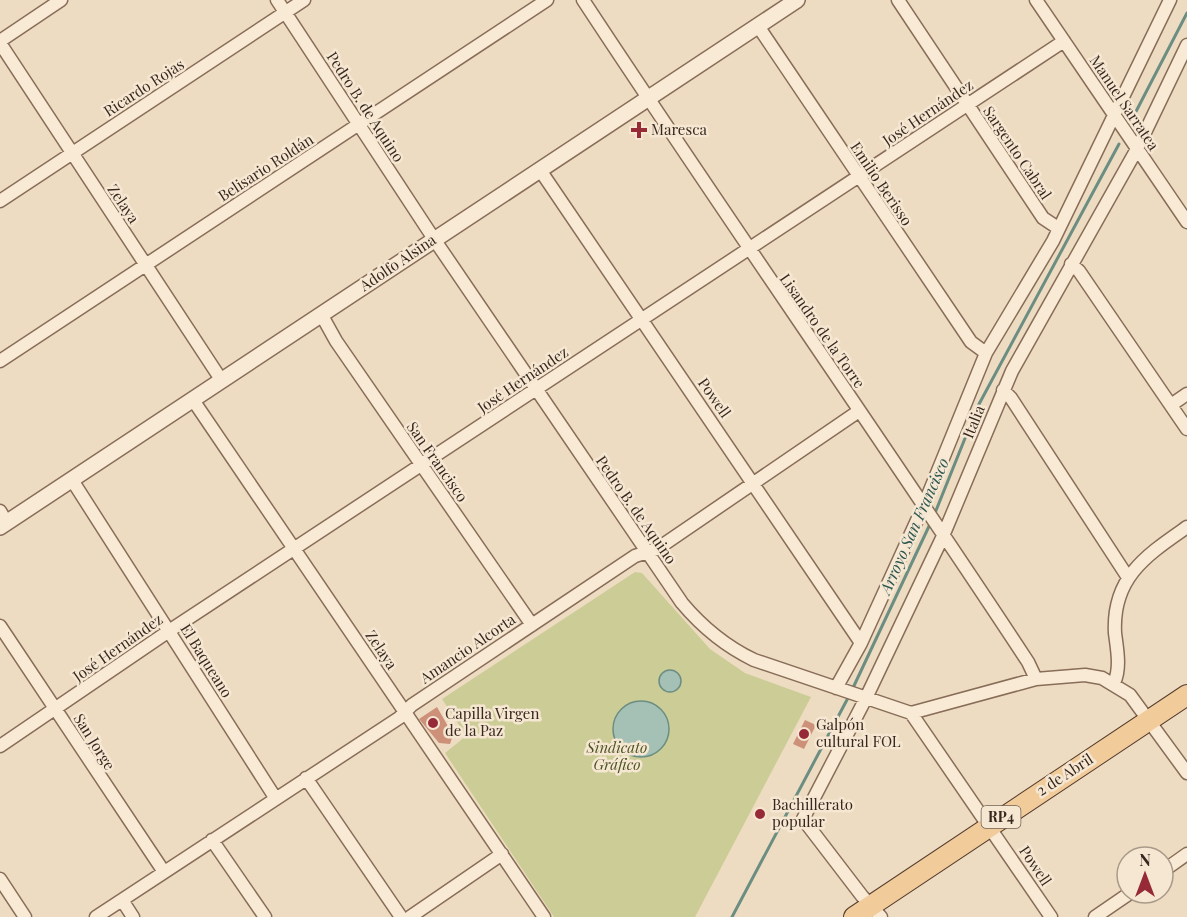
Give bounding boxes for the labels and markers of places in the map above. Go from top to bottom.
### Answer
place label: Maresca [651,119,707,139]
marker: Maresca [632,123,646,137]
place label: Capilla Virgen de la Paz [445,703,539,740]
place label: Galpón cultural FOL [816,714,901,751]
marker: Capilla Virgen de la Paz [426,716,440,730]
marker: Galpón cultural FOL [797,727,811,741]
place label: Bachillerato popular [772,794,853,831]
marker: Bachillerato popular [753,807,767,821]

